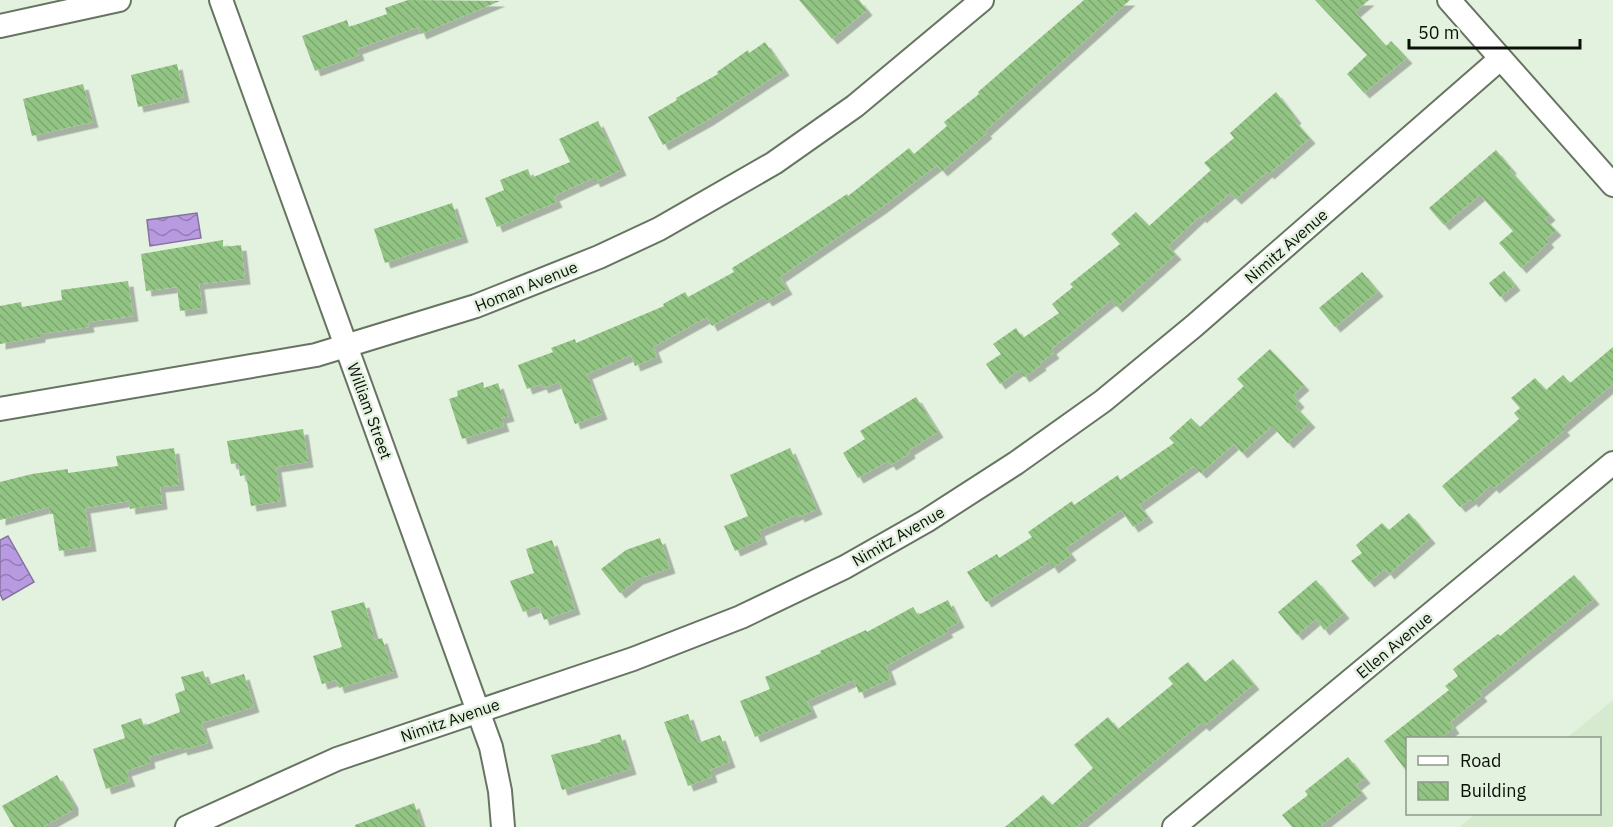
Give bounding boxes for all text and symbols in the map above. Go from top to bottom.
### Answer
scale bar [1409,12,1580,50]
text: 50 m [1418,21,1460,44]
street label: Nimitz Avenue [1240,204,1332,288]
street label: Homan Avenue [472,256,581,316]
street label: William Street [343,360,397,462]
street label: Nimitz Avenue [848,501,948,571]
street label: Ellen Avenue [1352,607,1436,683]
street label: Nimitz Avenue [398,694,502,746]
legend [1406,737,1601,815]
text: Road [1460,749,1501,772]
text: Building [1460,779,1527,802]

